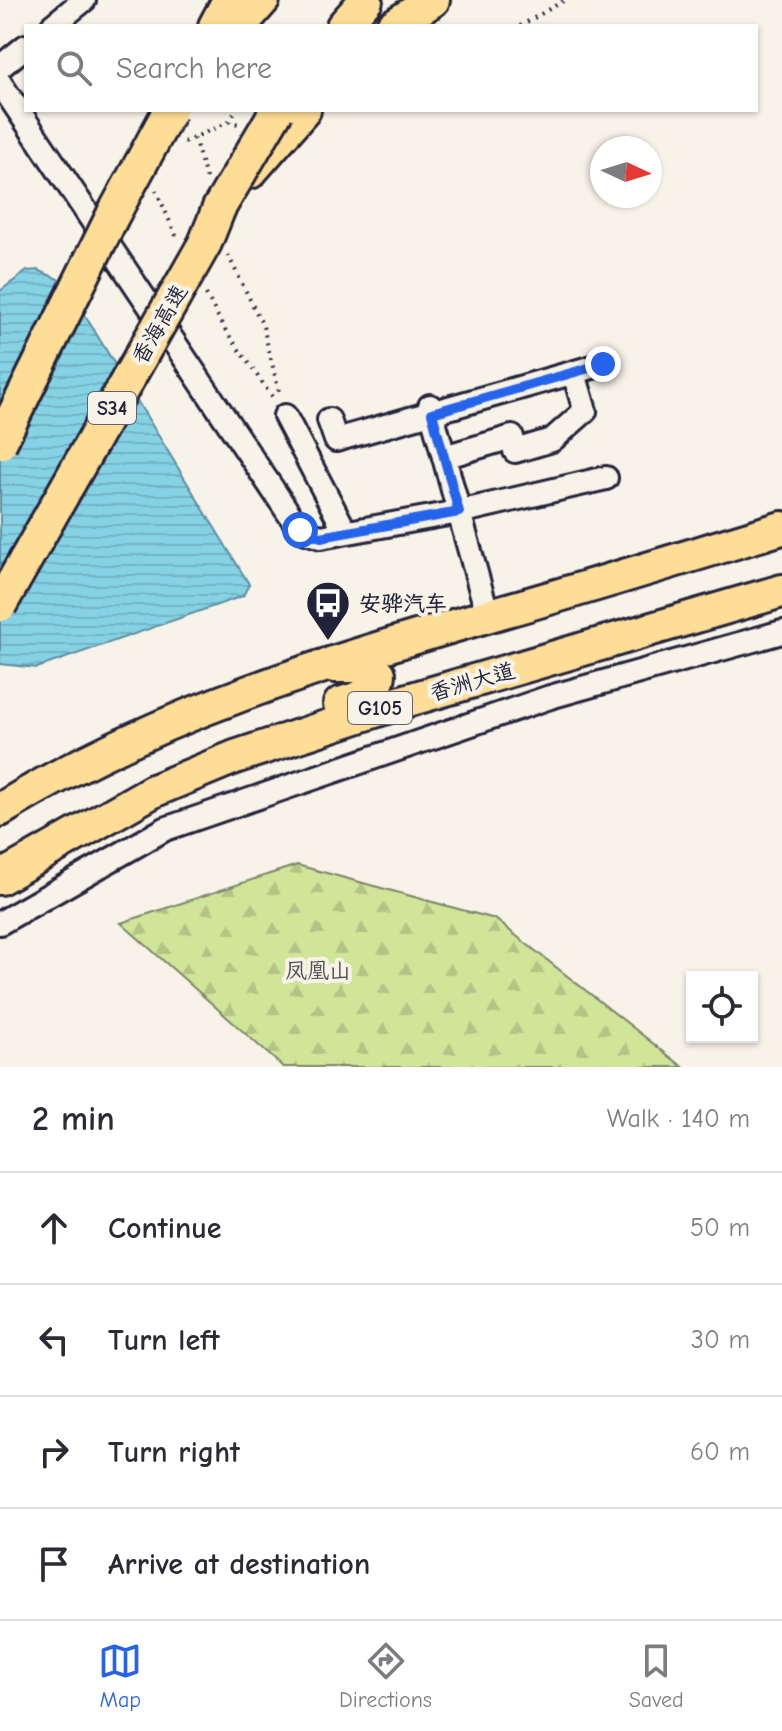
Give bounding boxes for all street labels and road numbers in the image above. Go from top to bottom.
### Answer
street label: 香海高速 [127,280,193,369]
road number: S34 [88,392,136,424]
street label: 香洲大道 [426,657,518,707]
road number: G105 [348,692,412,724]

